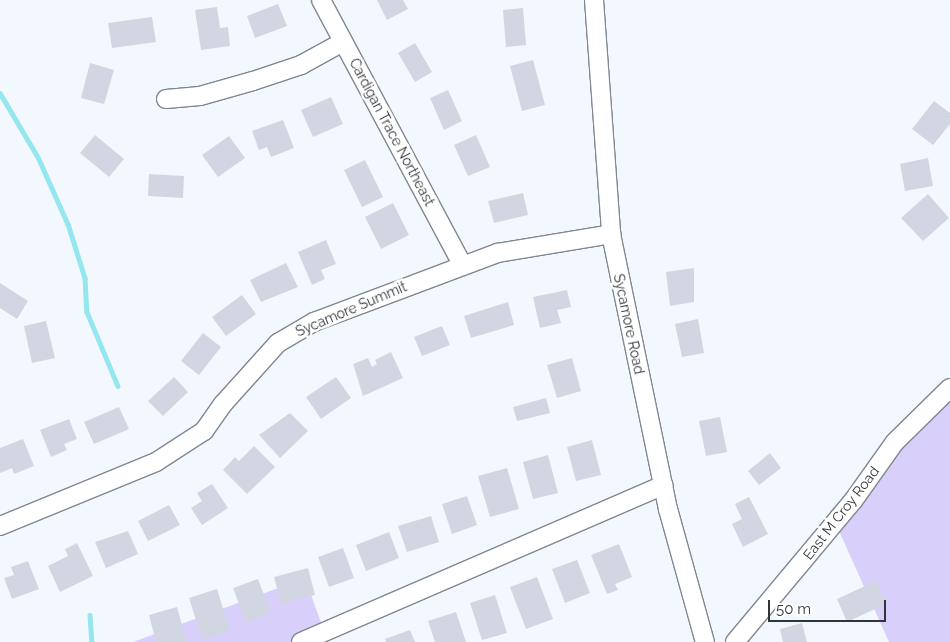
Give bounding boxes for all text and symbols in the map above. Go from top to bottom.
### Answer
street label: Cardigan Trace Northeast [346,55,438,209]
street label: Sycamore Road [610,272,648,376]
street label: Sycamore Summit [293,278,409,340]
street label: East M Croy Road [799,463,883,563]
scale bar [770,590,888,622]
text: 50 m [776,600,811,618]

